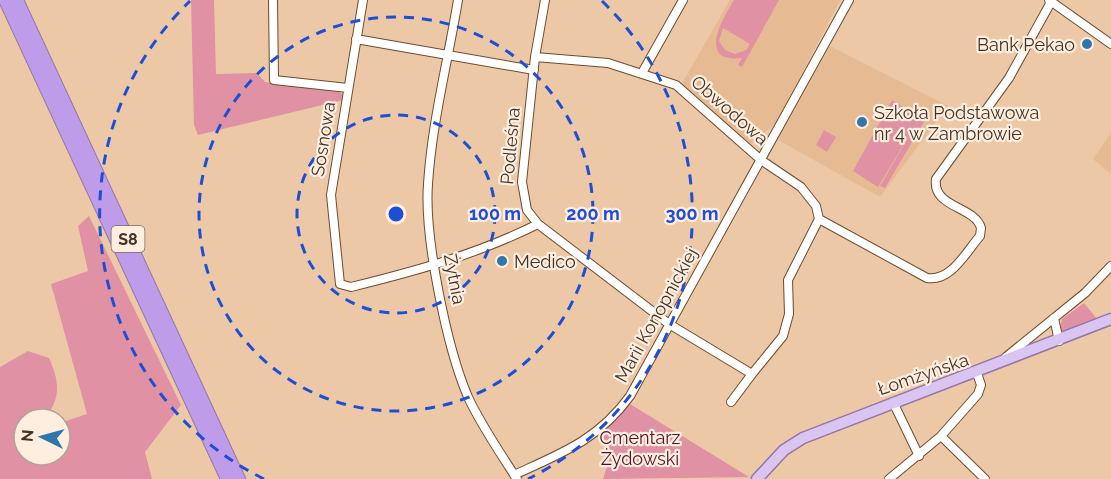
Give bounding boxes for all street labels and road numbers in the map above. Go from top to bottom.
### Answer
street label: Obwodowa [687,71,773,149]
street label: Sosnowa [307,100,339,178]
street label: Podleśna [496,107,524,185]
road number: S8 [112,226,144,252]
street label: Marii Konopnickiej [610,244,702,386]
street label: Żytnia [440,252,470,306]
street label: Łomżyńska [875,349,971,399]

